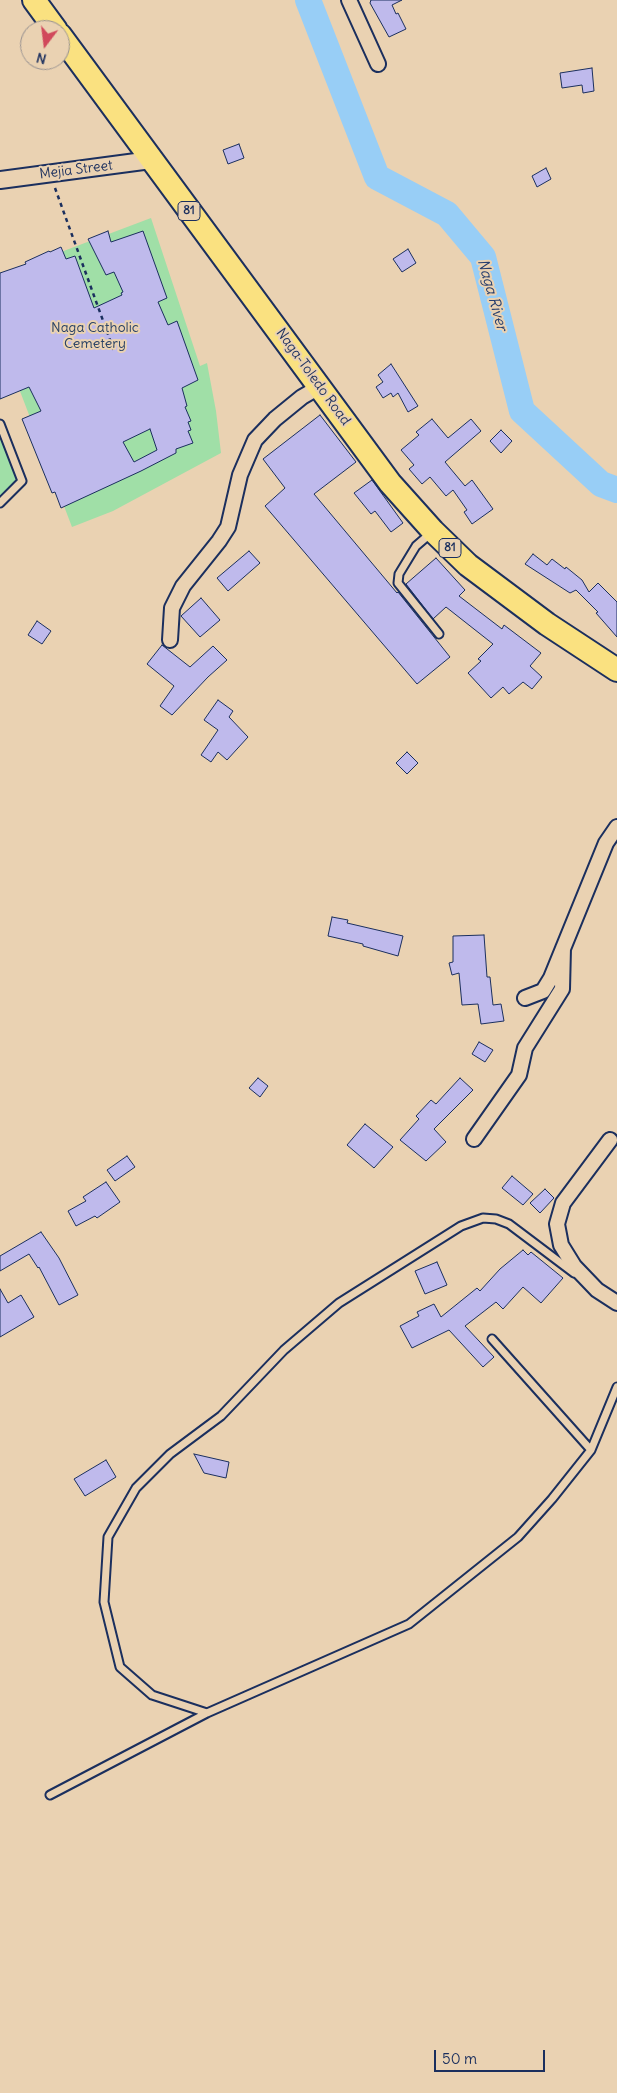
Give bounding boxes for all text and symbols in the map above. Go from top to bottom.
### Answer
north arrow [20,20,70,70]
text: N [34,49,48,68]
street label: Mejia Street [38,157,114,183]
road number: 81 [178,202,200,220]
water label: Naga River [473,257,511,333]
park label: Naga Catholic Cemetery [51,320,139,352]
street label: Naga-Toledo Road [272,325,354,429]
road number: 81 [439,538,461,558]
scale bar [437,2040,548,2072]
text: 50 m [442,2049,477,2068]

